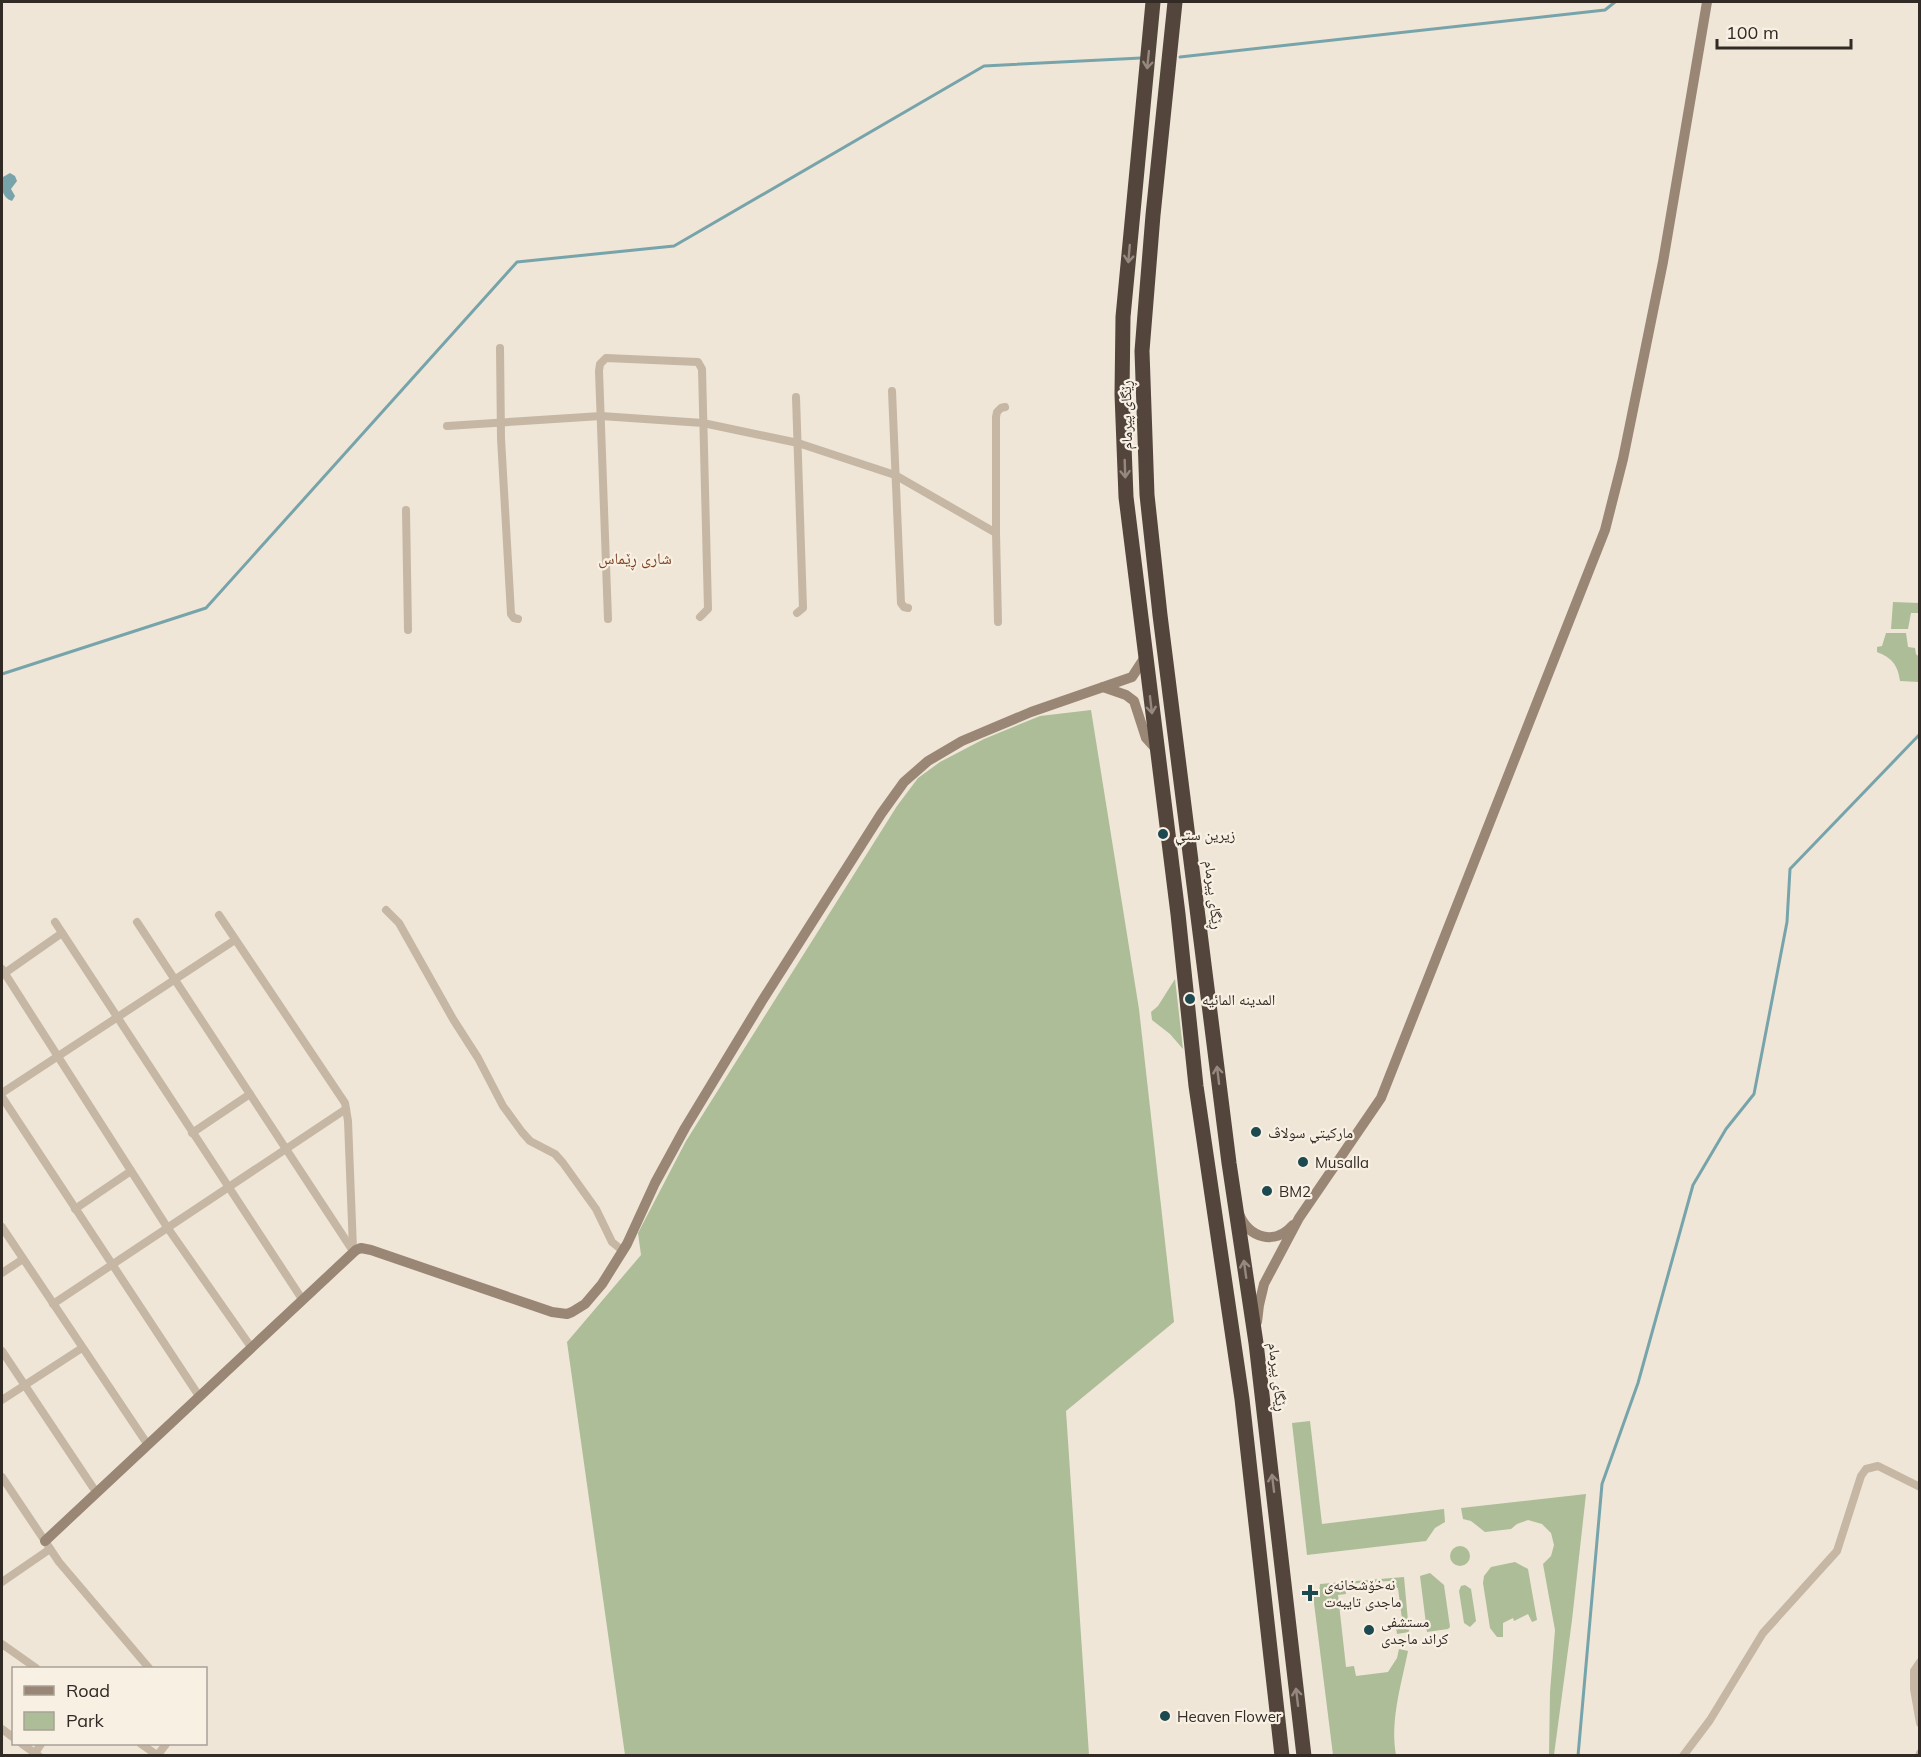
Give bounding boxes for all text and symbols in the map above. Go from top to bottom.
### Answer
scale bar [1717,12,1850,50]
text: 100 m [1726,21,1779,44]
one-way arrow [1142,49,1153,69]
one-way arrow [1123,243,1134,263]
street label: ڕێگای پیرمام [1116,380,1139,450]
one-way arrow [1119,459,1130,479]
district label: شاری ڕێماس [598,548,672,571]
one-way arrow [1146,695,1157,714]
place label: زيرين ستي [1175,825,1236,846]
marker: زيرين ستي [1156,827,1170,841]
street label: ڕێگای پیرمام [1197,859,1228,931]
place label: المدينه المائيه [1202,990,1275,1009]
marker: المدينه المائيه [1183,992,1197,1006]
one-way arrow [1212,1066,1223,1086]
place label: ماركيتي سولاڤ [1268,1123,1353,1144]
marker: ماركيتي سولاڤ [1249,1125,1263,1139]
place label: Musalla [1315,1153,1369,1172]
marker: Musalla [1296,1155,1310,1169]
place label: BM2 [1279,1182,1311,1201]
marker: BM2 [1260,1184,1274,1198]
one-way arrow [1239,1259,1250,1279]
street label: ڕێگای پیرمام [1261,1341,1292,1413]
one-way arrow [1267,1473,1278,1493]
place label: نەخۆشخانەی ماجدی تایبەت [1324,1575,1401,1612]
marker: نەخۆشخانەی ماجدی تایبەت [1301,1584,1319,1602]
place label: مستشفی کراند ماجدی [1381,1612,1449,1649]
marker: مستشفی کراند ماجدی [1362,1623,1376,1637]
legend [12,1667,207,1745]
text: Road [66,1679,110,1702]
one-way arrow [1291,1688,1302,1708]
place label: Heaven Flower [1177,1707,1282,1726]
text: Park [66,1709,105,1732]
marker: Heaven Flower [1158,1709,1172,1723]

